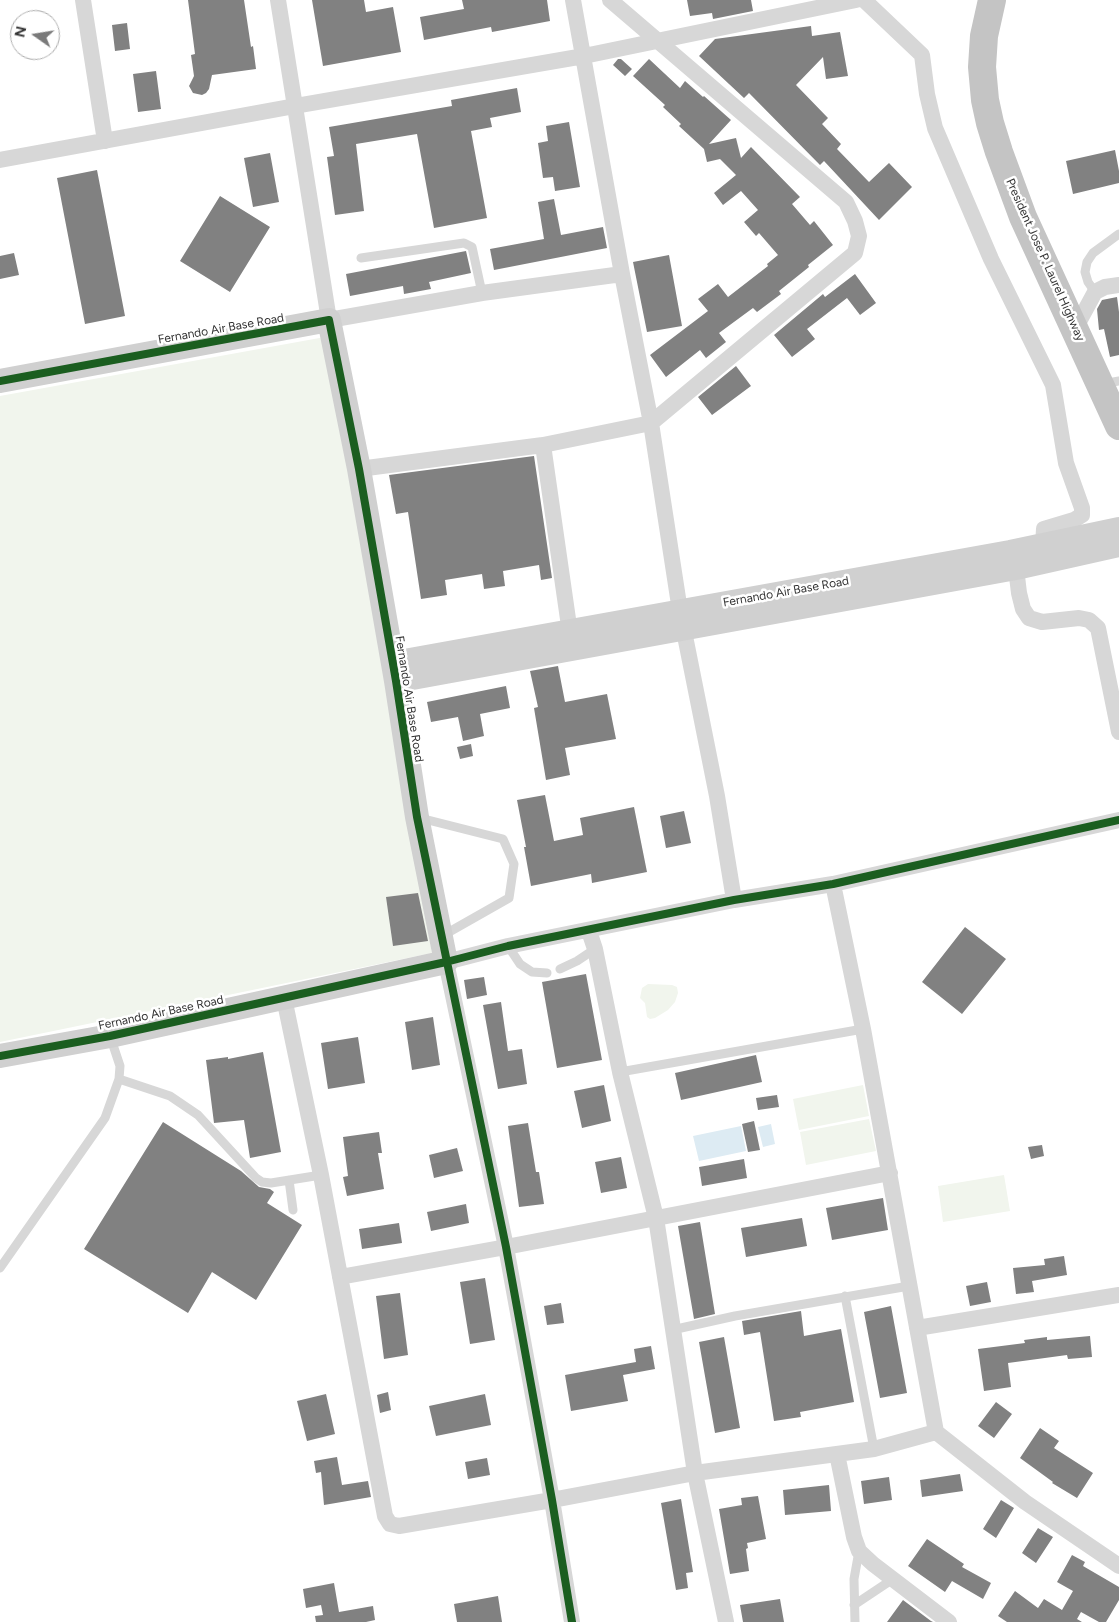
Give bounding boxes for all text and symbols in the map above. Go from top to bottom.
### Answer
north arrow [10,10,60,60]
text: N [11,25,30,39]
street label: President Jose P. Laurel Highway [1002,176,1088,344]
street label: Fernando Air Base Road [157,311,285,347]
street label: Fernando Air Base Road [722,574,850,610]
street label: Fernando Air Base Road [392,635,426,763]
street label: Fernando Air Base Road [97,993,225,1033]

